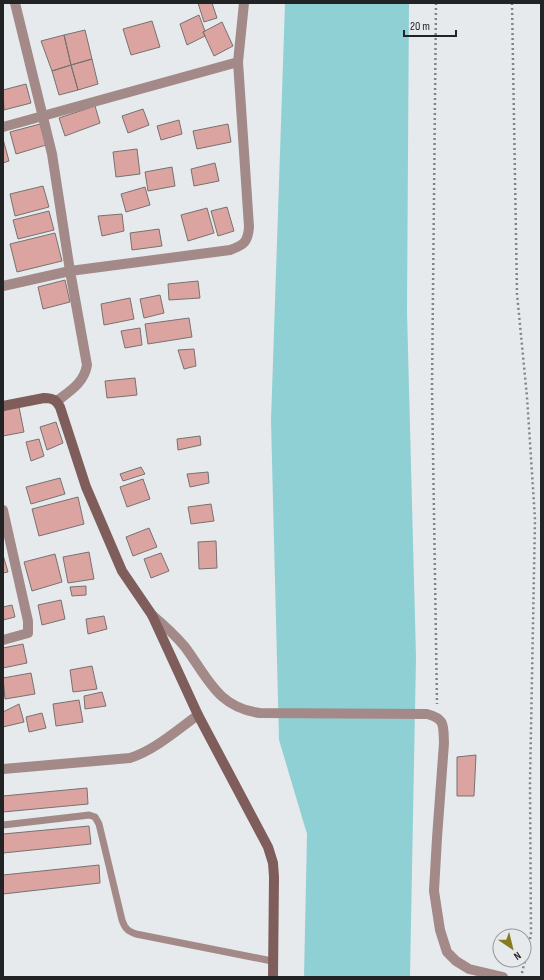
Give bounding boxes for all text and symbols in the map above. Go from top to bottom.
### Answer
scale bar [404,12,456,38]
text: 20 m [410,19,430,34]
north arrow [492,928,532,968]
text: N [511,949,524,963]

